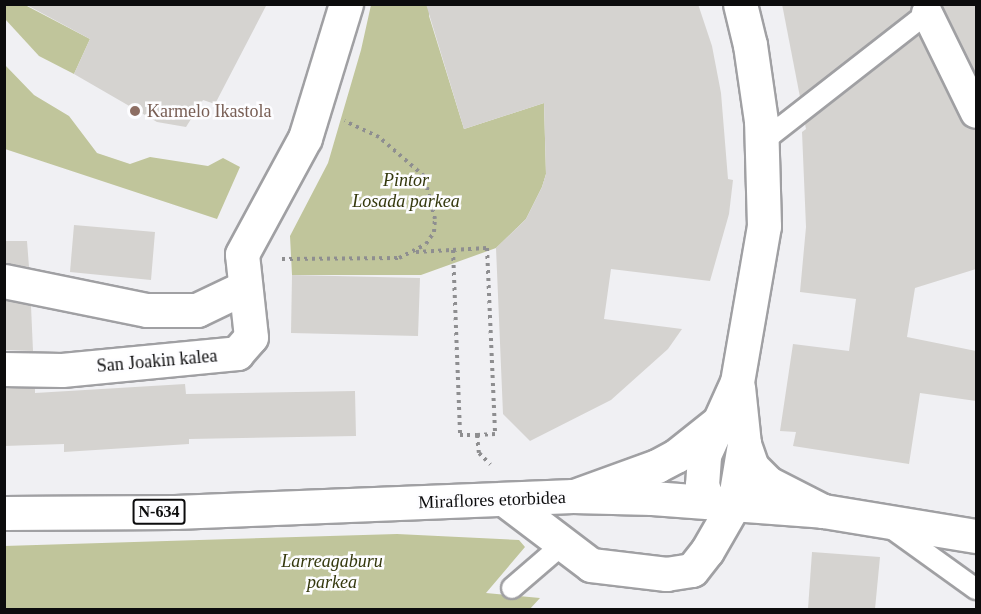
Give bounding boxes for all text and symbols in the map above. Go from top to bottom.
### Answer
place label: Karmelo Ikastola [147,100,271,122]
marker: Karmelo Ikastola [128,104,142,118]
park label: Pintor Losada parkea [352,170,460,213]
street label: San Joakin kalea [96,345,218,377]
street label: Miraflores etorbidea [418,487,566,513]
road number: N-634 [132,499,186,525]
park label: Larreagaburu parkea [281,551,383,594]

